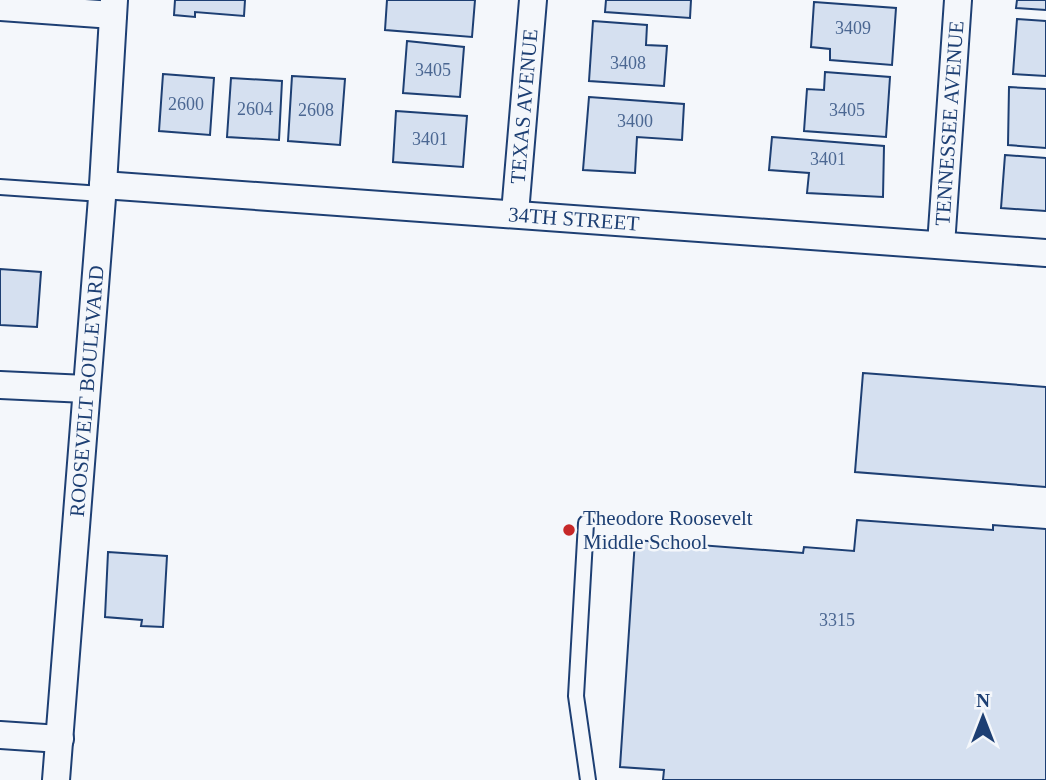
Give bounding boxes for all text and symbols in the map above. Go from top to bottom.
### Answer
house number: 3409 [835,18,871,38]
street label: TENNESSEE AVENUE [930,20,969,227]
street label: TEXAS AVENUE [506,28,543,185]
house number: 3408 [610,53,646,73]
house number: 3405 [415,60,451,80]
house number: 2600 [168,94,204,114]
house number: 2604 [237,99,273,119]
house number: 2608 [298,100,334,120]
house number: 3405 [829,100,865,120]
house number: 3400 [617,111,653,131]
house number: 3401 [412,129,448,149]
house number: 3401 [810,149,846,169]
street label: 34TH STREET [507,202,640,236]
street label: ROOSEVELT BOULEVARD [65,264,109,518]
place label: Theodore Roosevelt Middle School [583,506,753,554]
marker: Theodore Roosevelt Middle School [561,522,577,538]
house number: 3315 [819,610,855,630]
north arrow [948,682,1018,752]
text: N [976,690,990,711]

